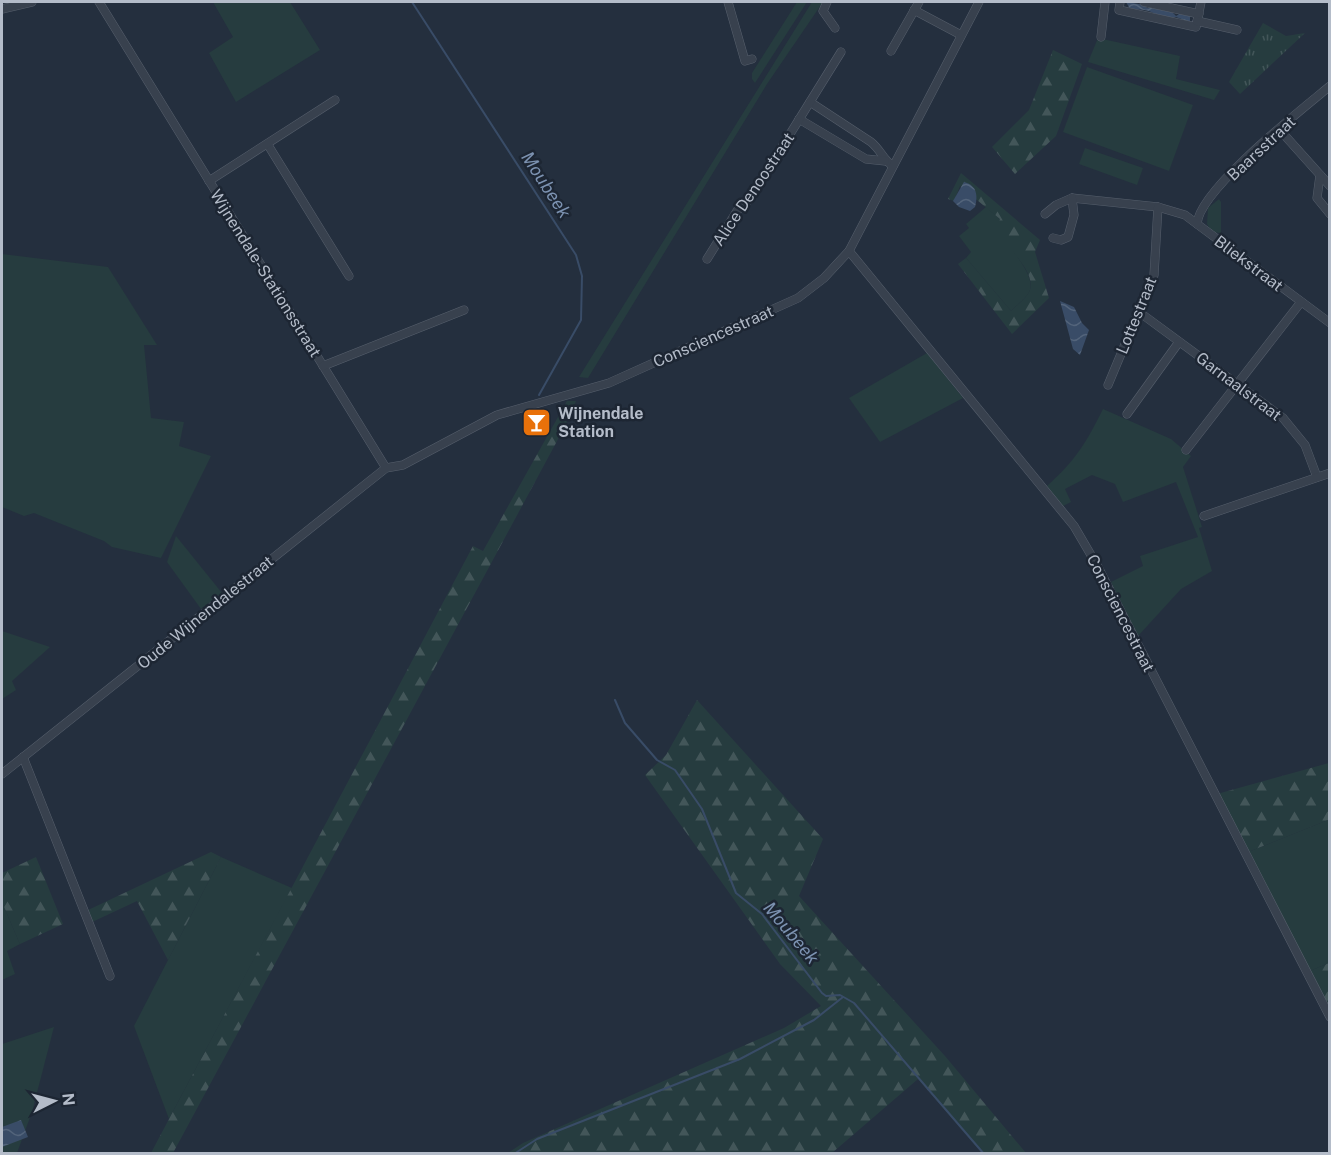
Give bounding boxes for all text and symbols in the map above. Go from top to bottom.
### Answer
street label: Baarsstraat [1223,112,1299,185]
street label: Alice Denoostraat [708,129,798,250]
water label: Moubeek [517,148,576,222]
street label: Wijnendale-Stationsstraat [206,186,325,361]
street label: Bliekstraat [1211,231,1287,295]
street label: Lottestraat [1112,274,1161,357]
street label: Consciencestraat [650,301,776,371]
street label: Garnaalstraat [1192,348,1285,425]
place label: Wijnendale Station [558,404,643,441]
bar icon: Wijnendale Station [521,406,553,438]
street label: Consciencestraat [1083,551,1158,675]
street label: Oude Wijnendalestraat [133,552,277,673]
water label: Moubeek [759,897,824,968]
north arrow [24,1071,84,1131]
text: N [58,1092,79,1107]

